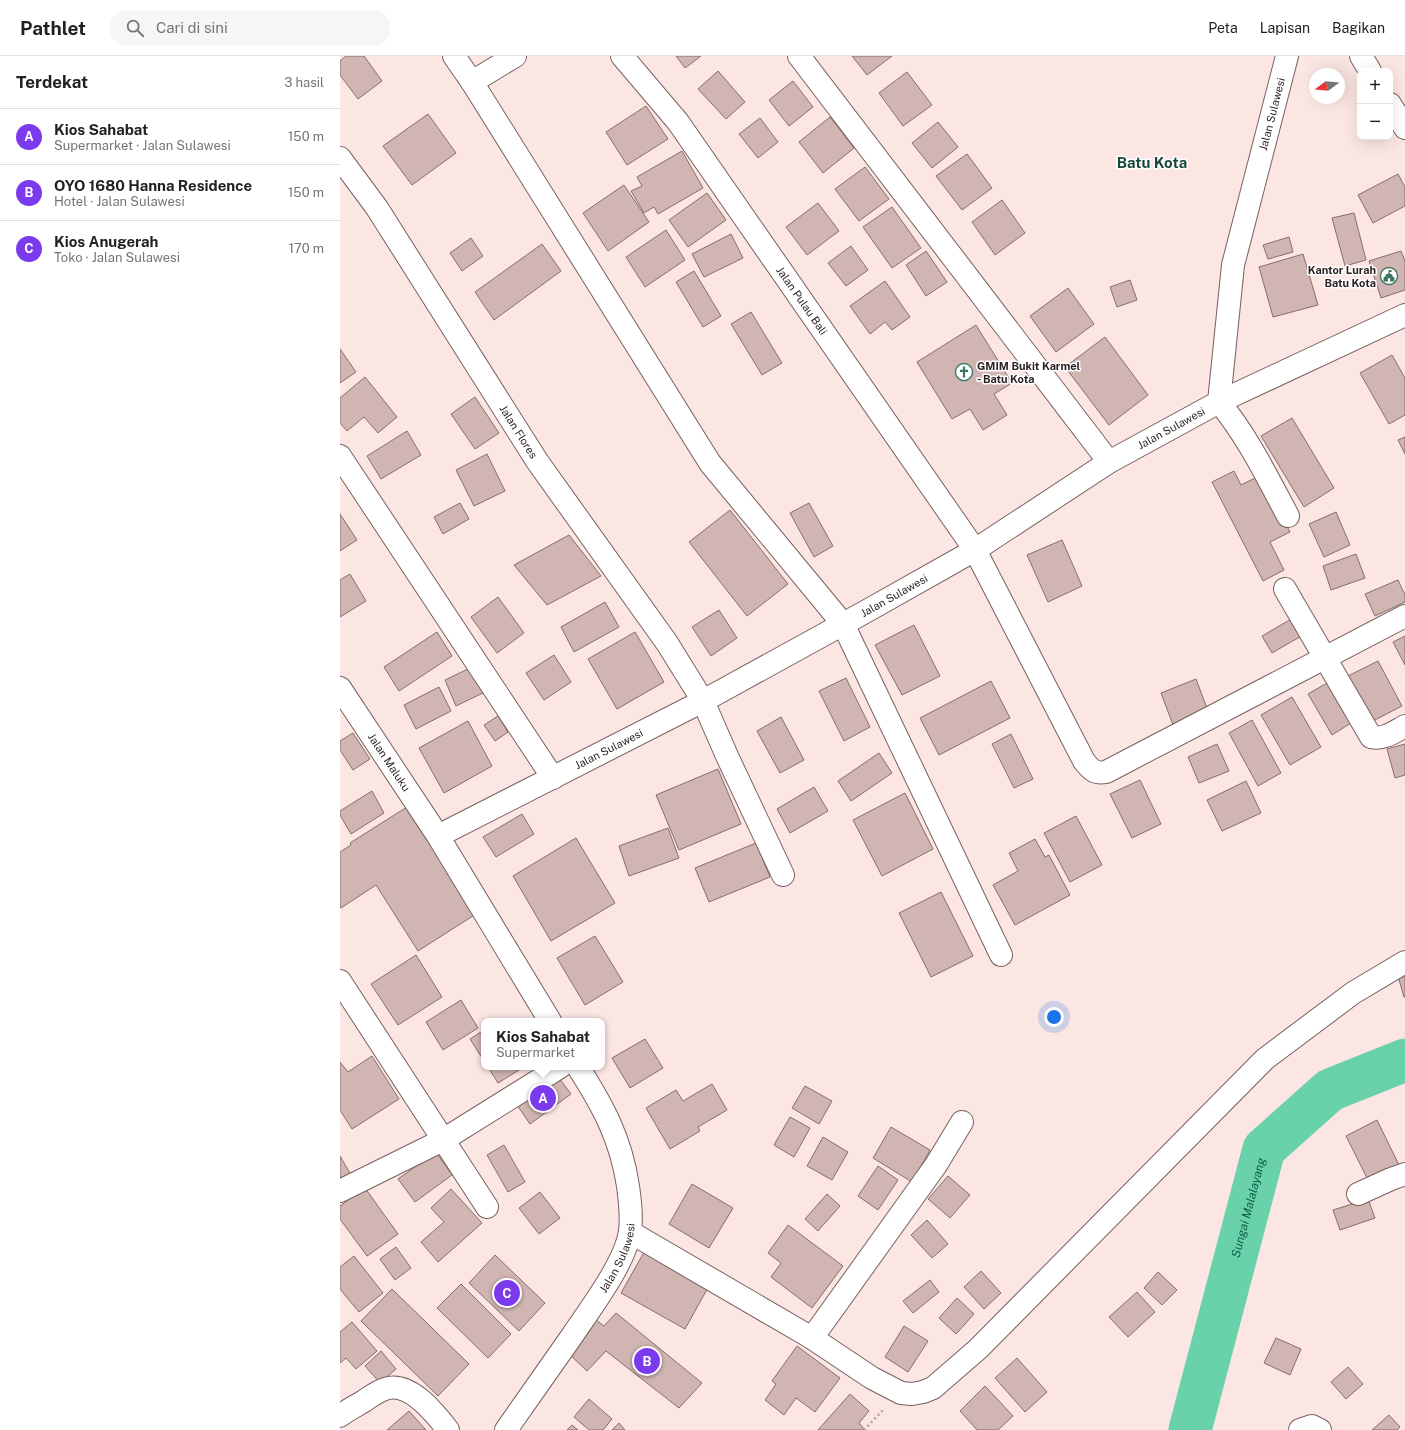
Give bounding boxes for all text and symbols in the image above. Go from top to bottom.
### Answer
search box [110,10,390,46]
text: Pathlet [20,17,86,39]
icon: search [124,17,146,39]
text: Cari di sini [156,19,228,36]
text: Peta [1208,20,1238,36]
text: Lapisan [1260,20,1310,36]
text: Bagikan [1332,20,1385,36]
north arrow [1309,68,1345,104]
map controls [1357,68,1393,140]
button: + [1357,68,1393,104]
text: Terdekat [16,72,88,92]
text: 3 hasil [284,75,324,90]
street label: Jalan Sulawesi [1257,76,1287,152]
button: − [1357,104,1393,140]
text: Kios Sahabat [54,121,148,138]
text: A [24,129,34,144]
text: 150 m [288,129,324,144]
text: Supermarket · Jalan Sulawesi [54,138,231,153]
district label: Batu Kota [1117,154,1187,171]
text: OYO 1680 Hanna Residence [54,177,252,194]
text: B [25,185,33,200]
text: 150 m [288,185,324,200]
text: Hotel · Jalan Sulawesi [54,194,185,209]
text: Kios Anugerah [54,233,159,250]
text: C [24,241,34,256]
text: 170 m [289,241,324,256]
text: Toko · Jalan Sulawesi [54,250,180,265]
street label: Jalan Pulau Bali [774,264,830,337]
place label: Kantor Lurah Batu Kota [1308,264,1376,289]
public building icon: Kantor Lurah Batu Kota [1379,266,1399,286]
place label: GMIM Bukit Karmel - Batu Kota [977,360,1081,385]
church icon: GMIM Bukit Karmel - Batu Kota [954,362,974,382]
street label: Jalan Flores [497,403,540,461]
street label: Jalan Sulawesi [1136,405,1207,451]
street label: Jalan Sulawesi [859,572,930,619]
street label: Jalan Sulawesi [573,727,645,771]
street label: Jalan Maluku [366,731,413,793]
your location [1044,1007,1064,1027]
popup [481,1018,605,1070]
text: Kios Sahabat [496,1028,590,1045]
text: Supermarket [496,1045,575,1060]
pin: A [530,1083,556,1113]
water label: Sungai Malalayang [1229,1155,1269,1259]
street label: Jalan Sulawesi [597,1223,637,1295]
pin: C [494,1278,520,1308]
pin: B [634,1346,660,1376]

